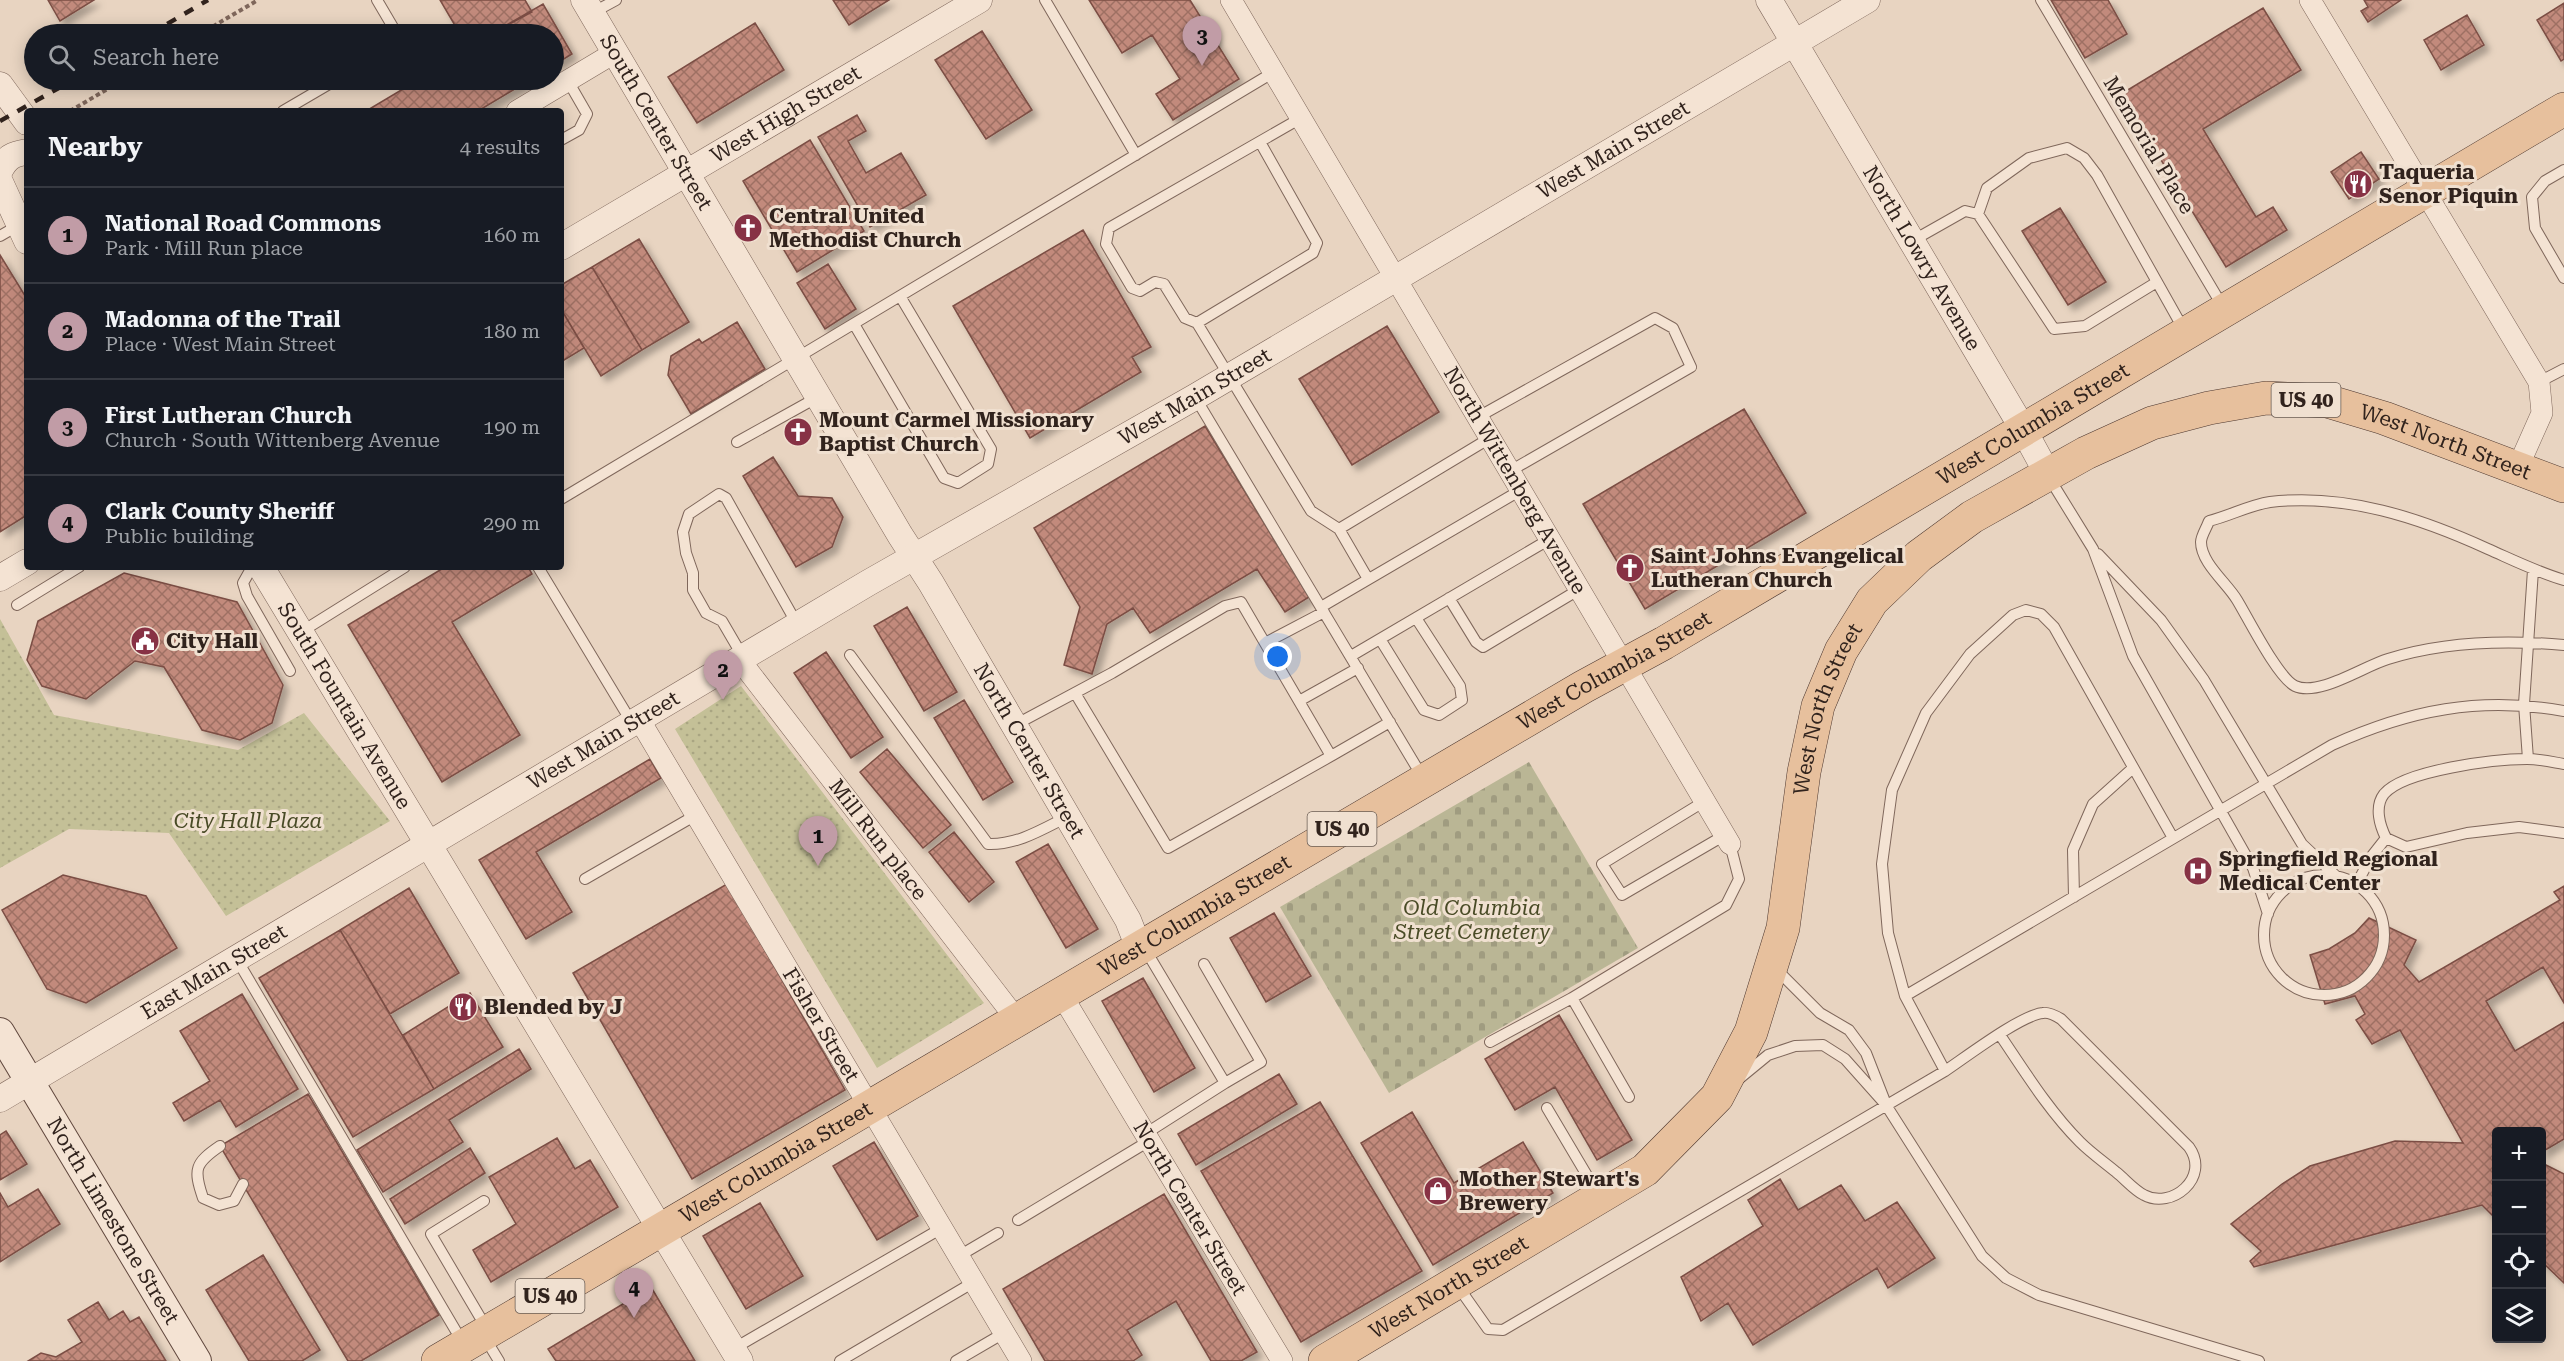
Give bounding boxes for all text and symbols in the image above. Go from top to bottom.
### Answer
pin: 3 [1182,16,1222,66]
search box [24,24,564,90]
street label: South Center Street [595,30,717,215]
icon: search [45,41,78,74]
text: Search here [93,45,219,70]
street label: West High Street [706,60,865,168]
street label: Memorial Place [2098,72,2200,218]
street label: West Main Street [1533,96,1694,204]
text: Nearby [48,132,142,162]
text: 4 results [460,135,540,159]
place label: Taqueria Senor Piquin [2379,160,2518,208]
street label: North Lowry Avenue [1858,162,1986,355]
restaurant icon: Taqueria Senor Piquin [2342,168,2374,200]
place label: Central United Methodist Church [769,204,961,252]
text: National Road Commons [105,211,381,236]
church icon: Central United Methodist Church [732,212,764,244]
text: 1 [62,223,73,247]
text: 160 m [483,223,540,247]
text: Park · Mill Run place [105,236,303,260]
text: Madonna of the Trail [105,307,340,332]
text: 2 [62,319,73,343]
text: 180 m [483,319,540,343]
text: Place · West Main Street [105,332,336,356]
street label: West Main Street [1114,343,1275,450]
street label: West Columbia Street [1933,358,2133,490]
street label: North Wittenberg Avenue [1439,362,1591,598]
road number: US 40 [2272,383,2340,417]
street label: West North Street [2357,400,2534,484]
text: First Lutheran Church [105,403,352,428]
place label: Mount Carmel Missionary Baptist Church [819,408,1094,456]
text: 3 [62,415,73,439]
text: 190 m [483,415,540,439]
church icon: Mount Carmel Missionary Baptist Church [782,416,814,448]
text: Church · South Wittenberg Avenue [105,428,440,452]
text: Clark County Sheriff [105,499,334,524]
text: 4 [62,511,73,535]
text: 290 m [483,511,540,535]
text: Public building [105,524,254,548]
place label: Saint Johns Evangelical Lutheran Church [1651,544,1904,592]
church icon: Saint Johns Evangelical Lutheran Church [1614,552,1646,584]
street label: South Fountain Avenue [273,598,416,814]
street label: West Columbia Street [1513,606,1716,735]
street label: West North Street [1789,619,1867,796]
public building icon: City Hall [129,625,161,657]
place label: City Hall [166,629,258,653]
your location [1263,642,1292,671]
pin: 2 [704,650,742,700]
street label: North Center Street [969,659,1090,843]
street label: West Main Street [523,686,684,795]
street label: Mill Run place [824,775,932,905]
park label: City Hall Plaza [174,809,322,833]
road number: US 40 [1308,812,1376,846]
pin: 1 [798,816,838,866]
place label: Springfield Regional Medical Center [2219,847,2438,895]
street label: West Columbia Street [1094,850,1295,981]
hospital icon: Springfield Regional Medical Center [2182,855,2214,887]
park label: Old Columbia Street Cemetery [1393,896,1550,944]
street label: East Main Street [137,919,291,1024]
street label: Fisher Street [778,963,864,1087]
restaurant icon: Blended by J [447,991,479,1023]
place label: Blended by J [484,995,623,1019]
street label: West Columbia Street [675,1096,876,1228]
street label: North Limestone Street [42,1113,184,1329]
street label: North Center Street [1128,1117,1252,1300]
map controls [2492,1127,2546,1343]
button: + [2492,1127,2546,1181]
place label: Mother Stewart's Brewery [1459,1167,1640,1215]
shop icon: Mother Stewart's Brewery [1422,1175,1454,1207]
button: − [2492,1181,2546,1235]
street label: West North Street [1365,1231,1532,1344]
button: locate [2492,1235,2546,1289]
pin: 4 [614,1268,654,1318]
road number: US 40 [516,1279,584,1313]
button: layers [2492,1289,2546,1343]

